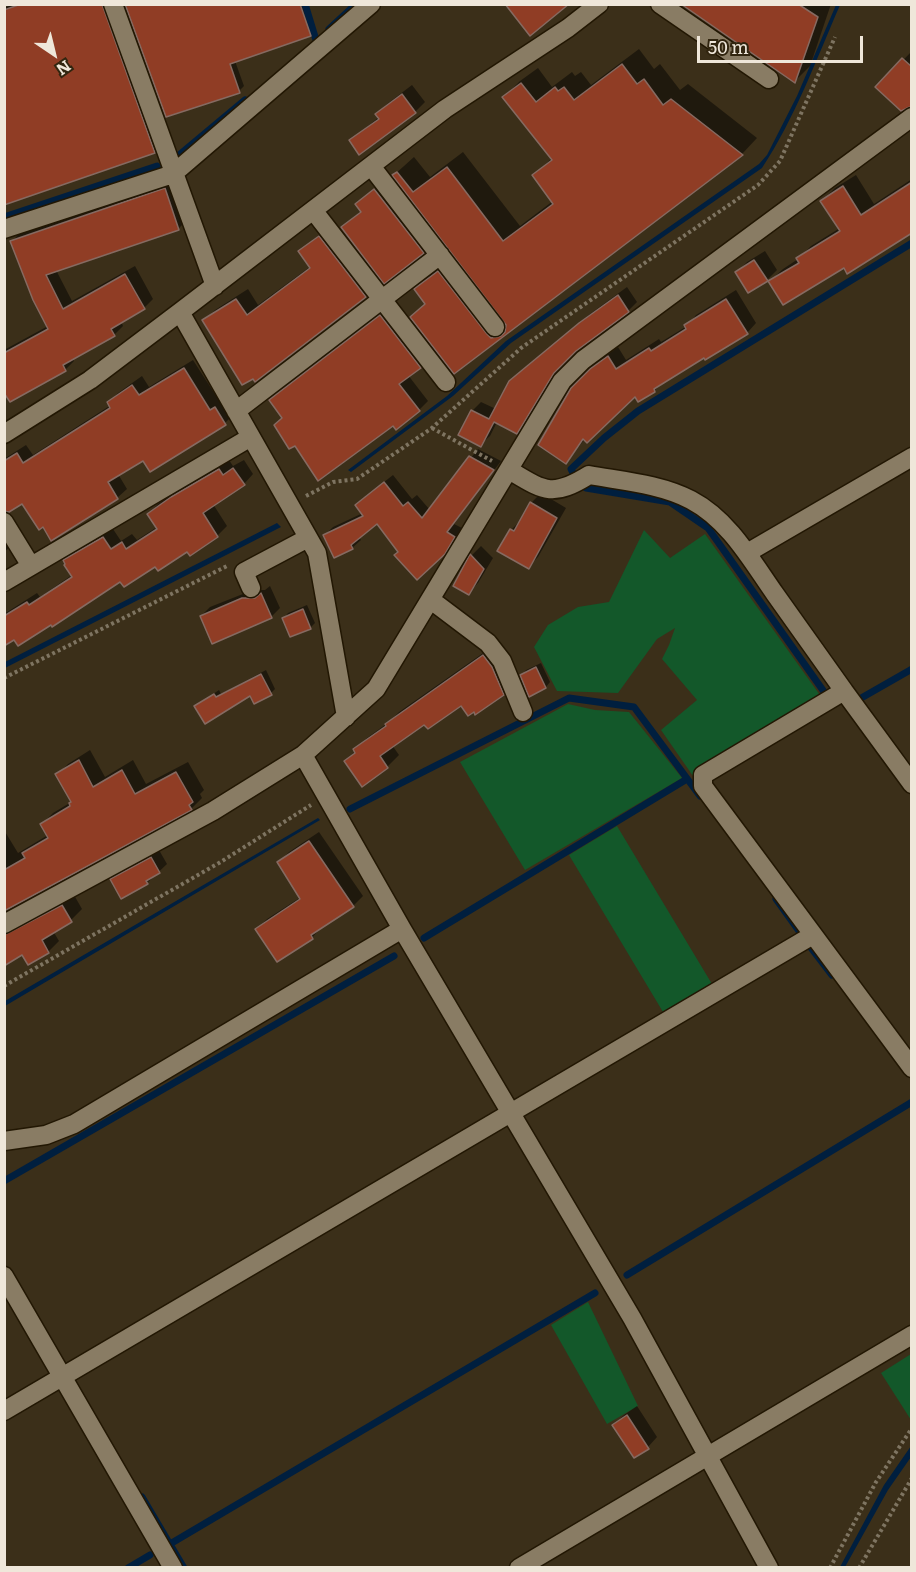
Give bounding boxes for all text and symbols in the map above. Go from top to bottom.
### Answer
north arrow [24,24,84,84]
scale bar [700,24,866,62]
text: 50 m [708,33,749,60]
text: N [52,55,77,82]

